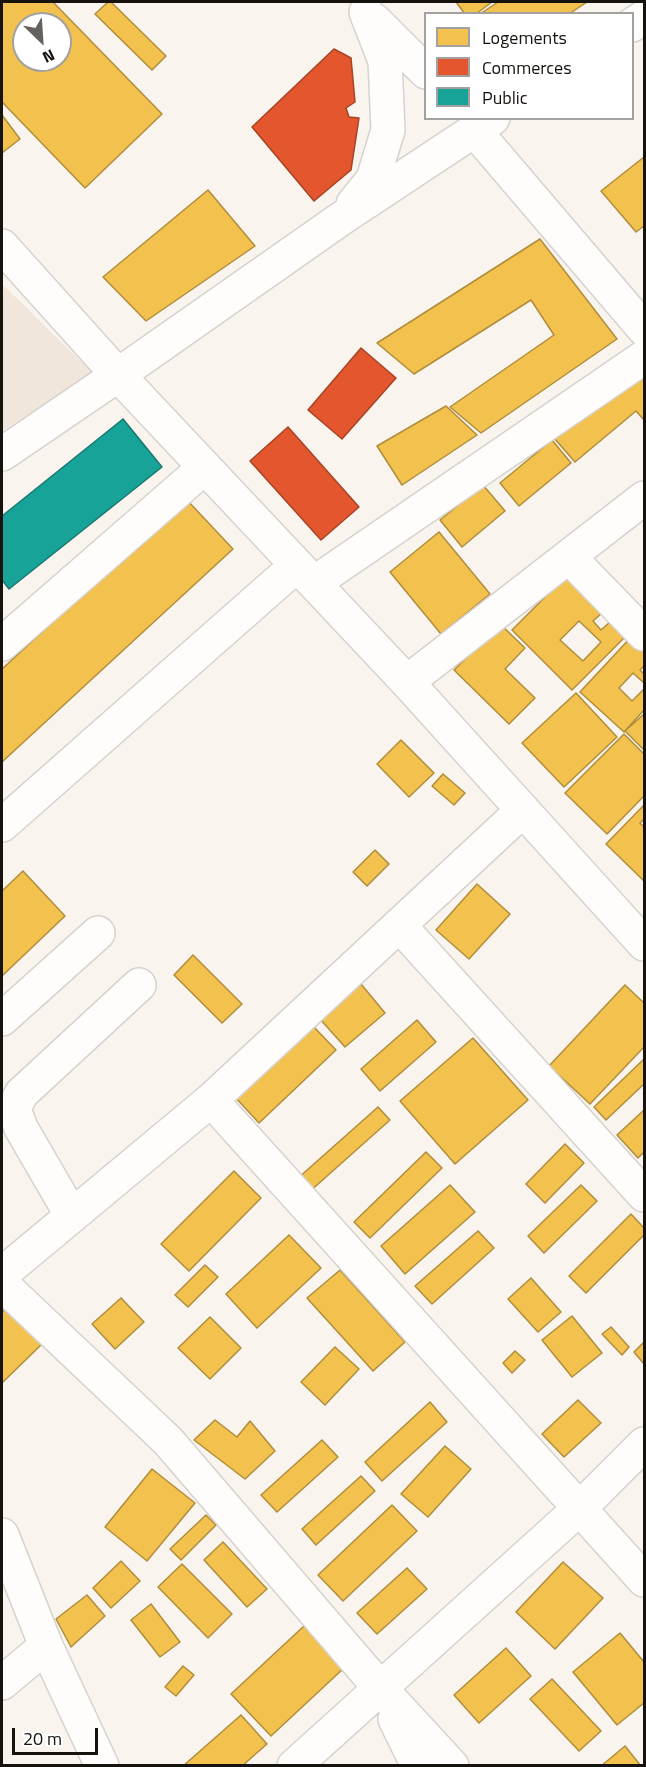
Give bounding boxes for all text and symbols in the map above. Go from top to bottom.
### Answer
north arrow [12,12,72,72]
legend [424,12,634,120]
text: Logements [482,24,567,51]
text: N [39,43,59,70]
text: Commerces [482,54,572,81]
text: Public [482,84,528,111]
scale bar [15,1716,100,1754]
text: 20 m [23,1725,62,1752]

